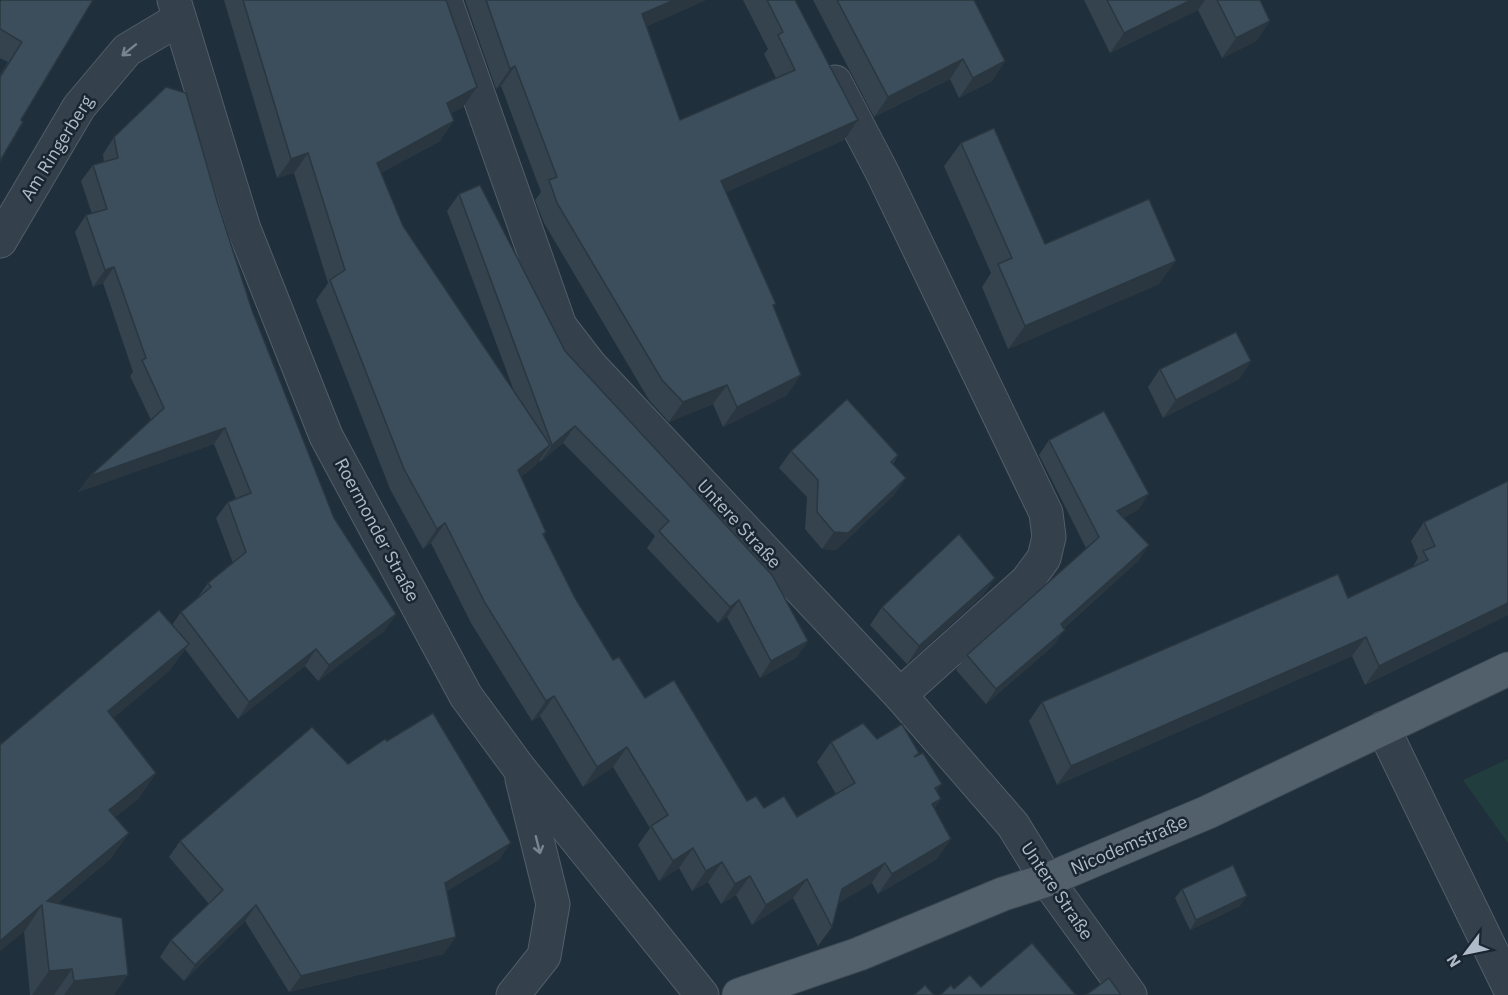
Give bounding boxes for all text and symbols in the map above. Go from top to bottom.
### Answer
one-way arrow [121,44,137,57]
street label: Am Ringerberg [15,90,98,205]
street label: Roermonder Straße [330,454,425,606]
street label: Untere Straße [692,474,787,573]
street label: Nicodemstraße [1067,810,1191,880]
one-way arrow [533,836,545,855]
street label: Untere Straße [1016,837,1099,944]
north arrow [1436,923,1496,983]
text: N [1442,951,1465,971]

